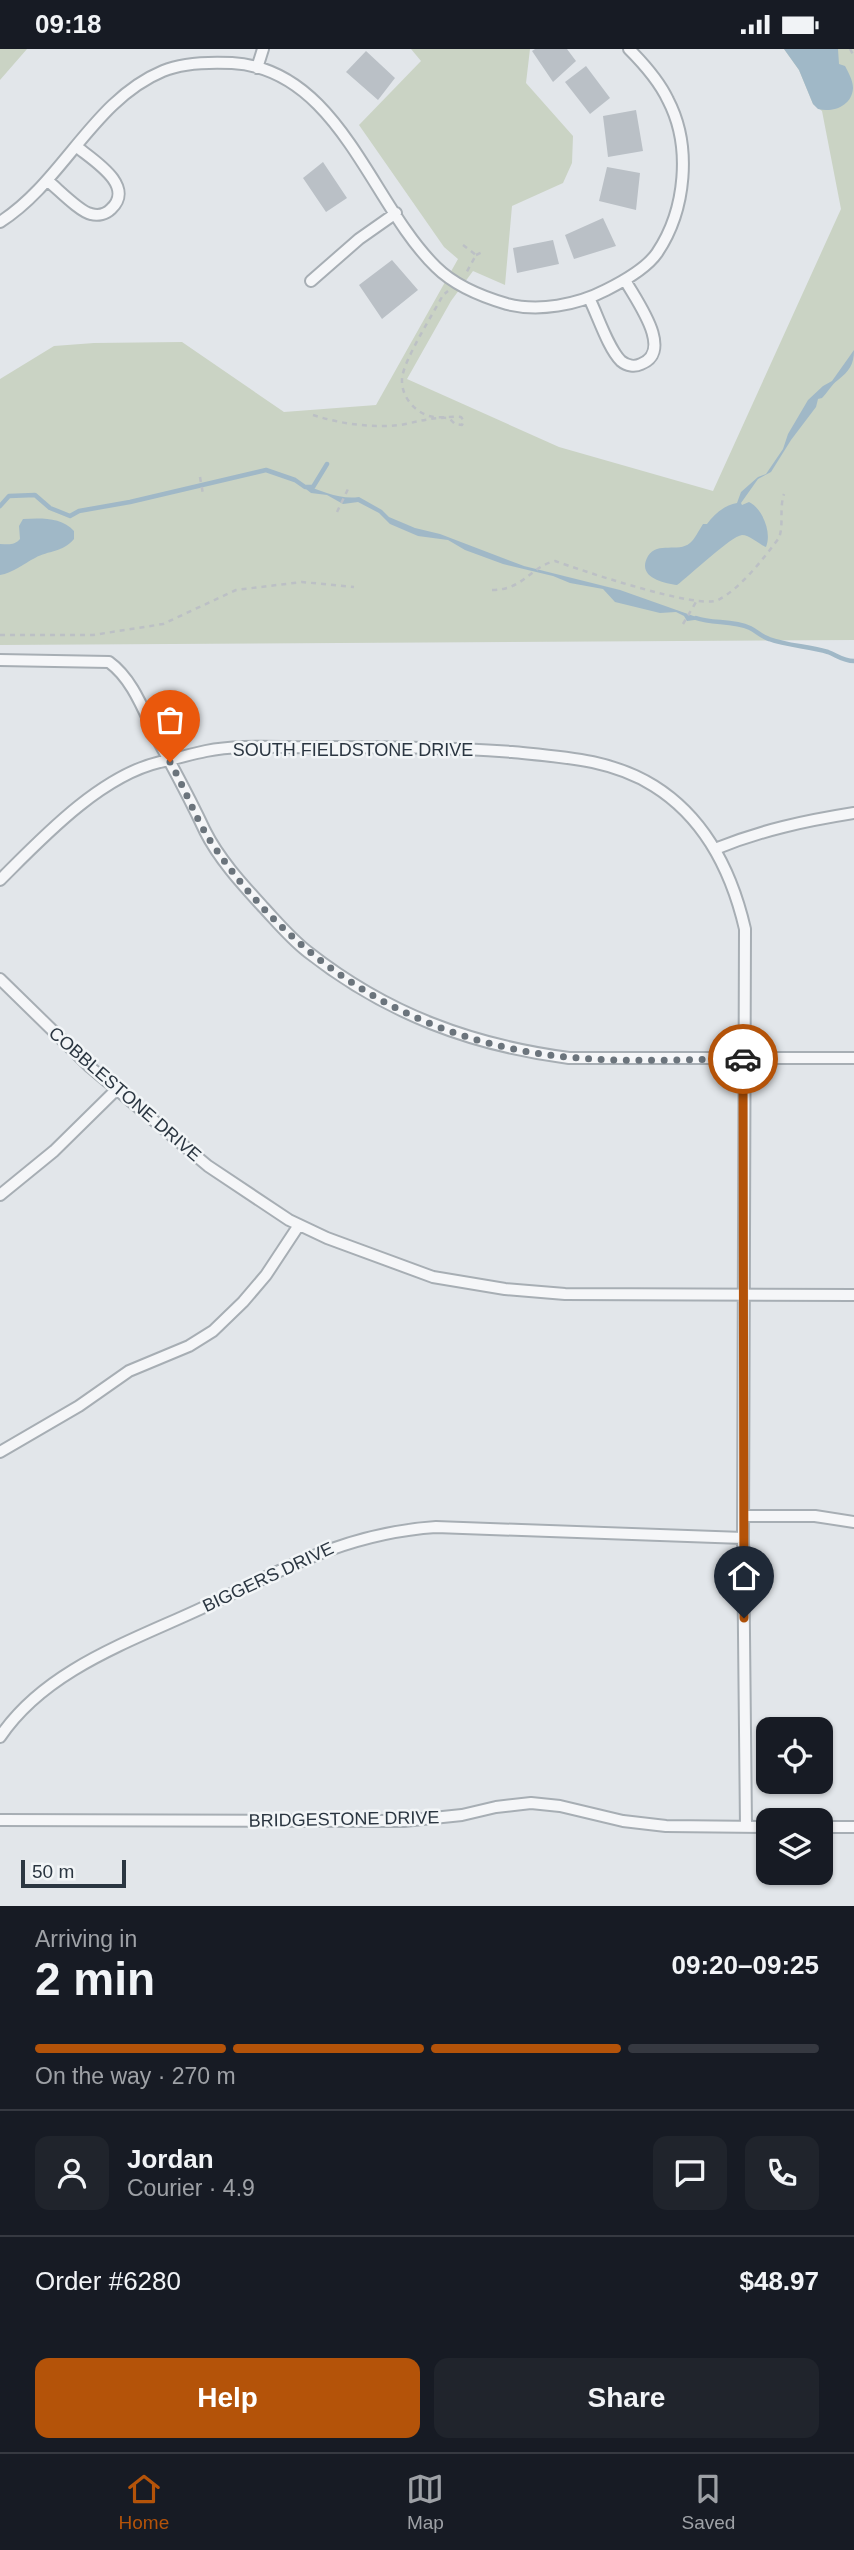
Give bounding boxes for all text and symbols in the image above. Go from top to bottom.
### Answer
text: 09:18 [35,9,102,39]
pin [140,690,200,762]
icon: bag [151,701,189,739]
street label: SOUTH FIELDSTONE DRIVE [233,740,473,760]
street label: COBBLESTONE DRIVE [45,1023,205,1165]
courier [708,1024,778,1094]
icon: car [724,1040,762,1078]
street label: BIGGERS DRIVE [199,1538,337,1616]
pin [714,1546,774,1618]
icon: home [725,1557,763,1595]
map controls [756,1717,833,1885]
button: locate [756,1717,833,1794]
street label: BRIDGESTONE DRIVE [248,1807,440,1831]
button: layers [756,1808,833,1885]
scale bar [21,1857,126,1889]
text: 50 m [32,1861,74,1882]
text: Arriving in [35,1926,137,1952]
text: 09:20–09:25 [672,1950,819,1980]
text: 2 min [35,1953,155,2005]
text: On the way · 270 m [35,2063,236,2089]
button: person [35,2136,109,2210]
button: chat [653,2136,727,2210]
button: phone [745,2136,819,2210]
text: Jordan [127,2144,214,2174]
text: Courier · 4.9 [127,2175,255,2201]
text: Order #6280 [35,2266,181,2296]
text: $48.97 [739,2266,819,2296]
button: Help [35,2358,420,2438]
button: Share [434,2358,819,2438]
tab: Home [119,2470,169,2534]
tab: Map [406,2470,444,2534]
tab: Saved [682,2470,735,2534]

